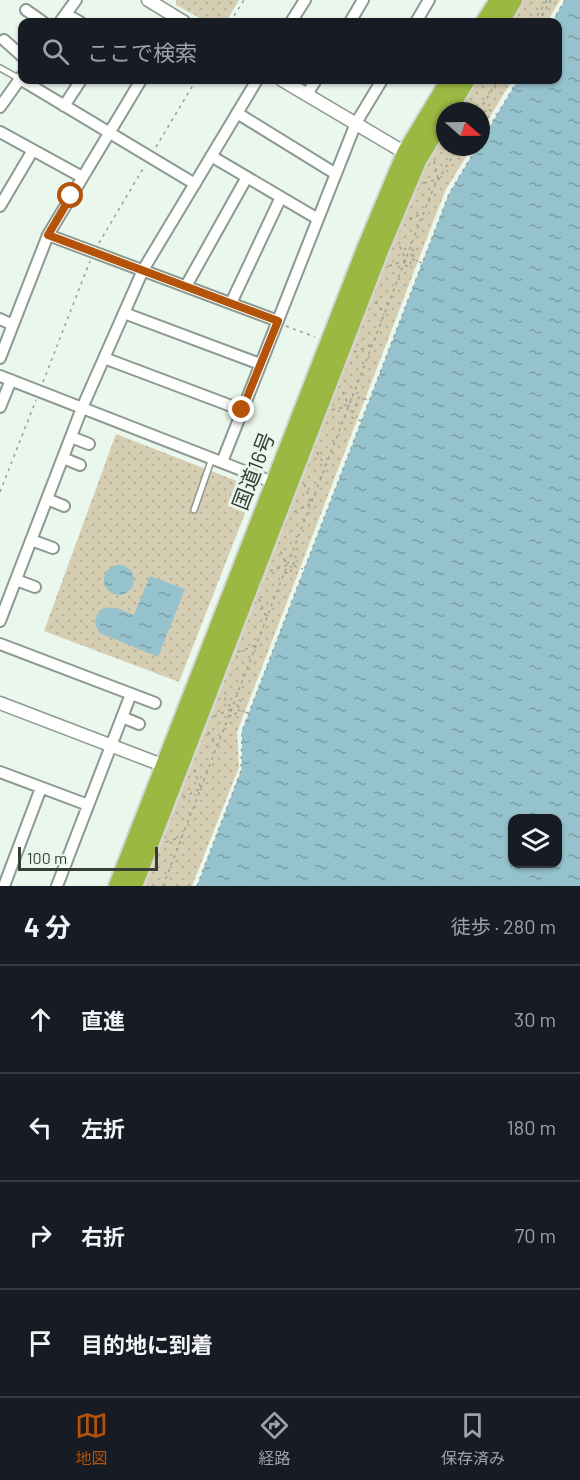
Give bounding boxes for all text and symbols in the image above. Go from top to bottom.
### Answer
search box [18,18,562,84]
icon: search [39,35,72,68]
text: ここで検索 [87,39,197,65]
north arrow [436,102,490,156]
route start [57,182,83,208]
route end [228,396,254,422]
street label: 国道16号 [226,428,279,513]
map controls [508,814,562,868]
button: layers [508,814,562,868]
scale bar [18,844,158,872]
text: 100 m [27,848,67,867]
text: 4 分 [24,911,71,942]
text: 徒歩 · 280 m [451,914,556,938]
icon: ahead [24,1003,57,1036]
text: 直進 [81,1007,125,1033]
text: 30 m [514,1007,556,1031]
icon: left [24,1111,57,1144]
text: 左折 [81,1115,125,1141]
text: 180 m [507,1115,556,1139]
icon: right [24,1219,57,1252]
text: 右折 [81,1223,125,1249]
text: 70 m [515,1223,556,1247]
icon: arrive [24,1327,57,1360]
text: 目的地に到着 [81,1331,213,1357]
tab: 地図 [75,1409,108,1469]
tab: 経路 [258,1409,291,1469]
tab: 保存済み [441,1409,505,1469]

